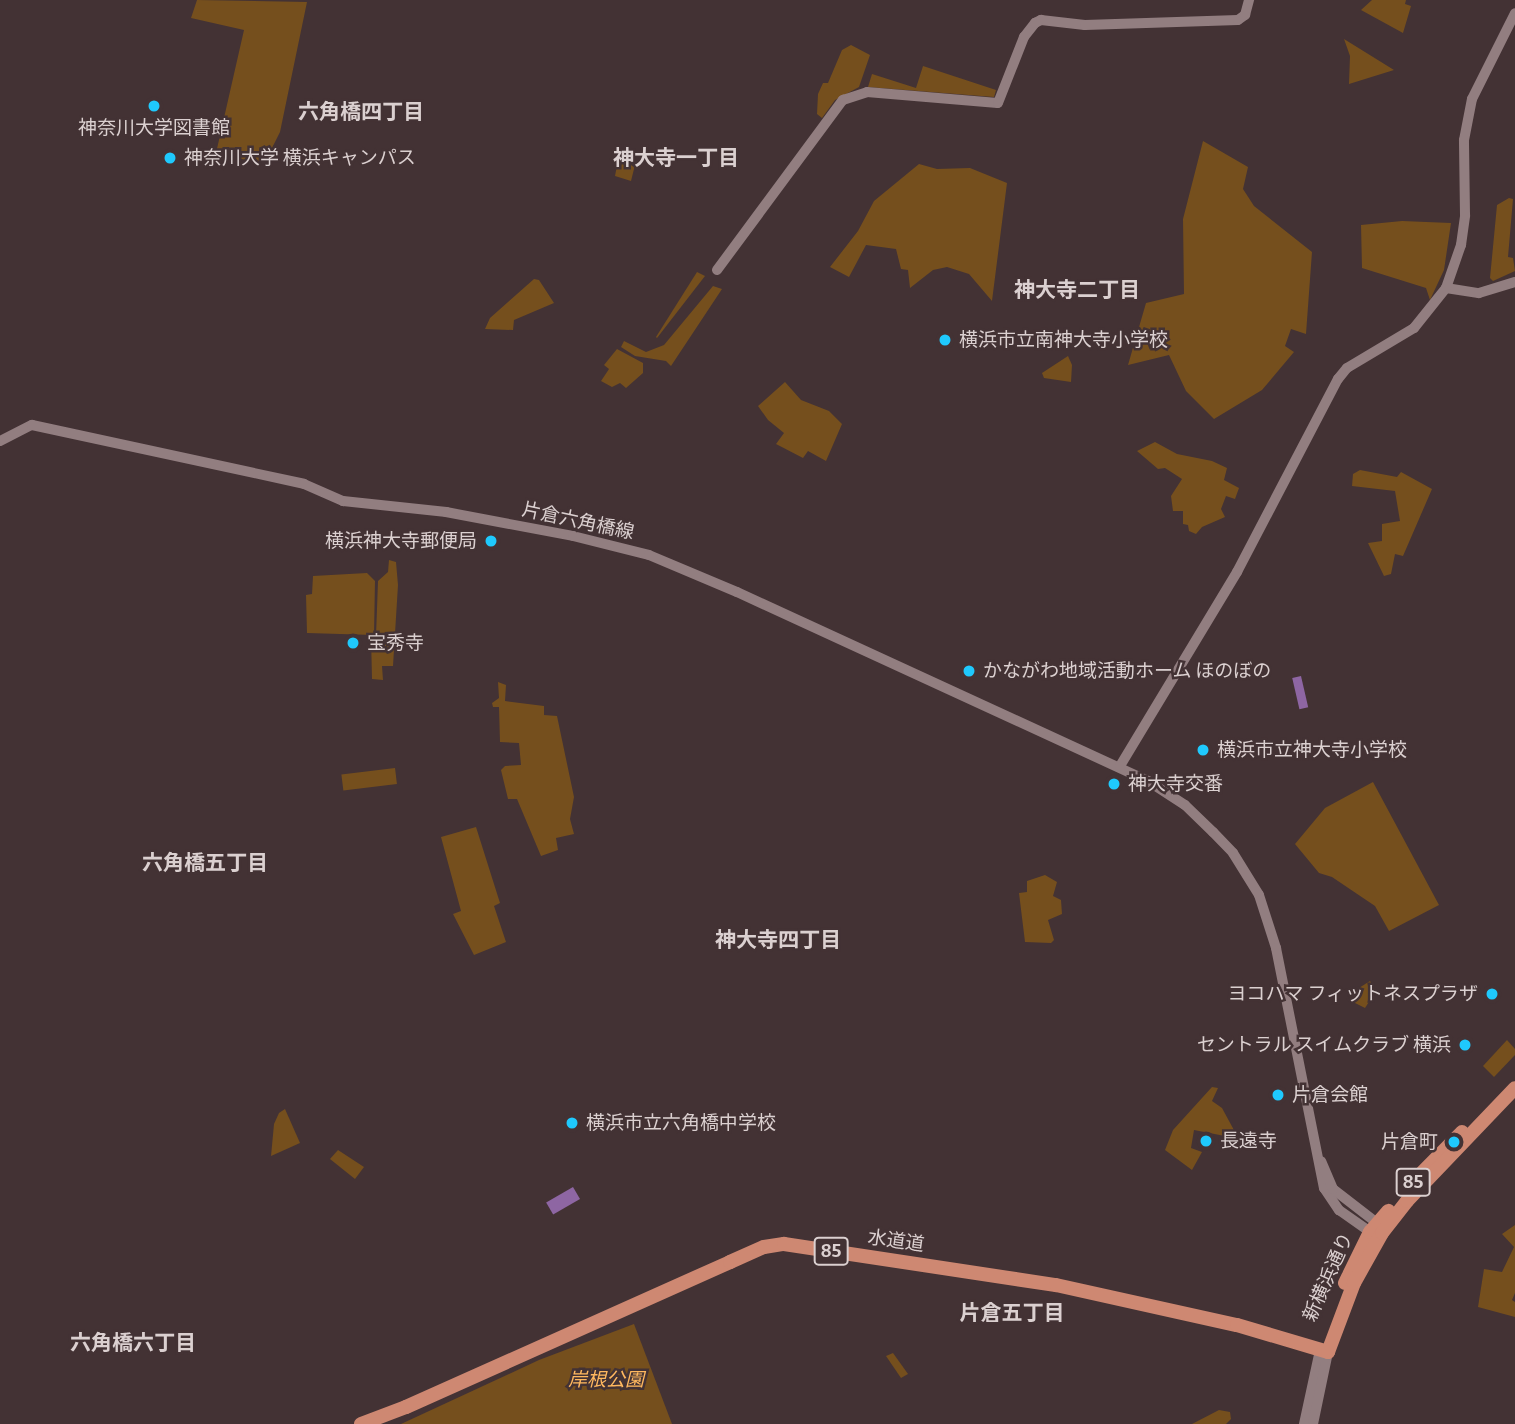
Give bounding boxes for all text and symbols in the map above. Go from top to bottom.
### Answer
marker: 神奈川大学図書館 [146,98,162,114]
district label: 六角橋四丁目 [298,99,424,125]
place label: 神奈川大学図書館 [78,117,230,139]
district label: 神大寺一丁目 [613,145,739,171]
place label: 神奈川大学 横浜キャンパス [184,147,416,169]
marker: 神奈川大学 横浜キャンパス [162,150,178,166]
district label: 神大寺二丁目 [1014,277,1140,303]
place label: 横浜市立南神大寺小学校 [959,329,1168,351]
marker: 横浜市立南神大寺小学校 [937,332,953,348]
street label: 片倉六角橋線 [520,498,636,544]
place label: 横浜神大寺郵便局 [325,530,477,552]
marker: 横浜神大寺郵便局 [483,533,499,549]
place label: 宝秀寺 [367,632,424,654]
marker: 宝秀寺 [345,635,361,651]
place label: かながわ地域活動ホーム ほのぼの [983,660,1272,682]
marker: かながわ地域活動ホーム ほのぼの [961,663,977,679]
place label: 横浜市立神大寺小学校 [1217,739,1407,761]
marker: 横浜市立神大寺小学校 [1195,742,1211,758]
place label: 神大寺交番 [1128,773,1223,795]
marker: 神大寺交番 [1106,776,1122,792]
district label: 六角橋五丁目 [142,850,268,876]
district label: 神大寺四丁目 [715,927,841,953]
place label: ヨコハマ フィットネスプラザ [1227,983,1478,1005]
marker: ヨコハマ フィットネスプラザ [1484,986,1500,1002]
place label: セントラル スイムクラブ 横浜 [1196,1034,1451,1056]
marker: セントラル スイムクラブ 横浜 [1457,1037,1473,1053]
place label: 片倉会館 [1292,1084,1368,1106]
marker: 片倉会館 [1270,1087,1286,1103]
place label: 横浜市立六角橋中学校 [586,1112,776,1134]
marker: 横浜市立六角橋中学校 [564,1115,580,1131]
place label: 長遠寺 [1220,1130,1277,1152]
place label: 片倉町 [1381,1131,1438,1153]
marker: 片倉町 [1444,1132,1464,1152]
marker: 長遠寺 [1198,1133,1214,1149]
road number: 85 [1396,1168,1430,1196]
street label: 水道道 [866,1226,926,1256]
street label: 新横浜通り [1298,1229,1358,1325]
road number: 85 [814,1236,848,1266]
district label: 片倉五丁目 [960,1300,1064,1326]
district label: 六角橋六丁目 [70,1330,196,1356]
park label: 岸根公園 [568,1369,644,1391]

